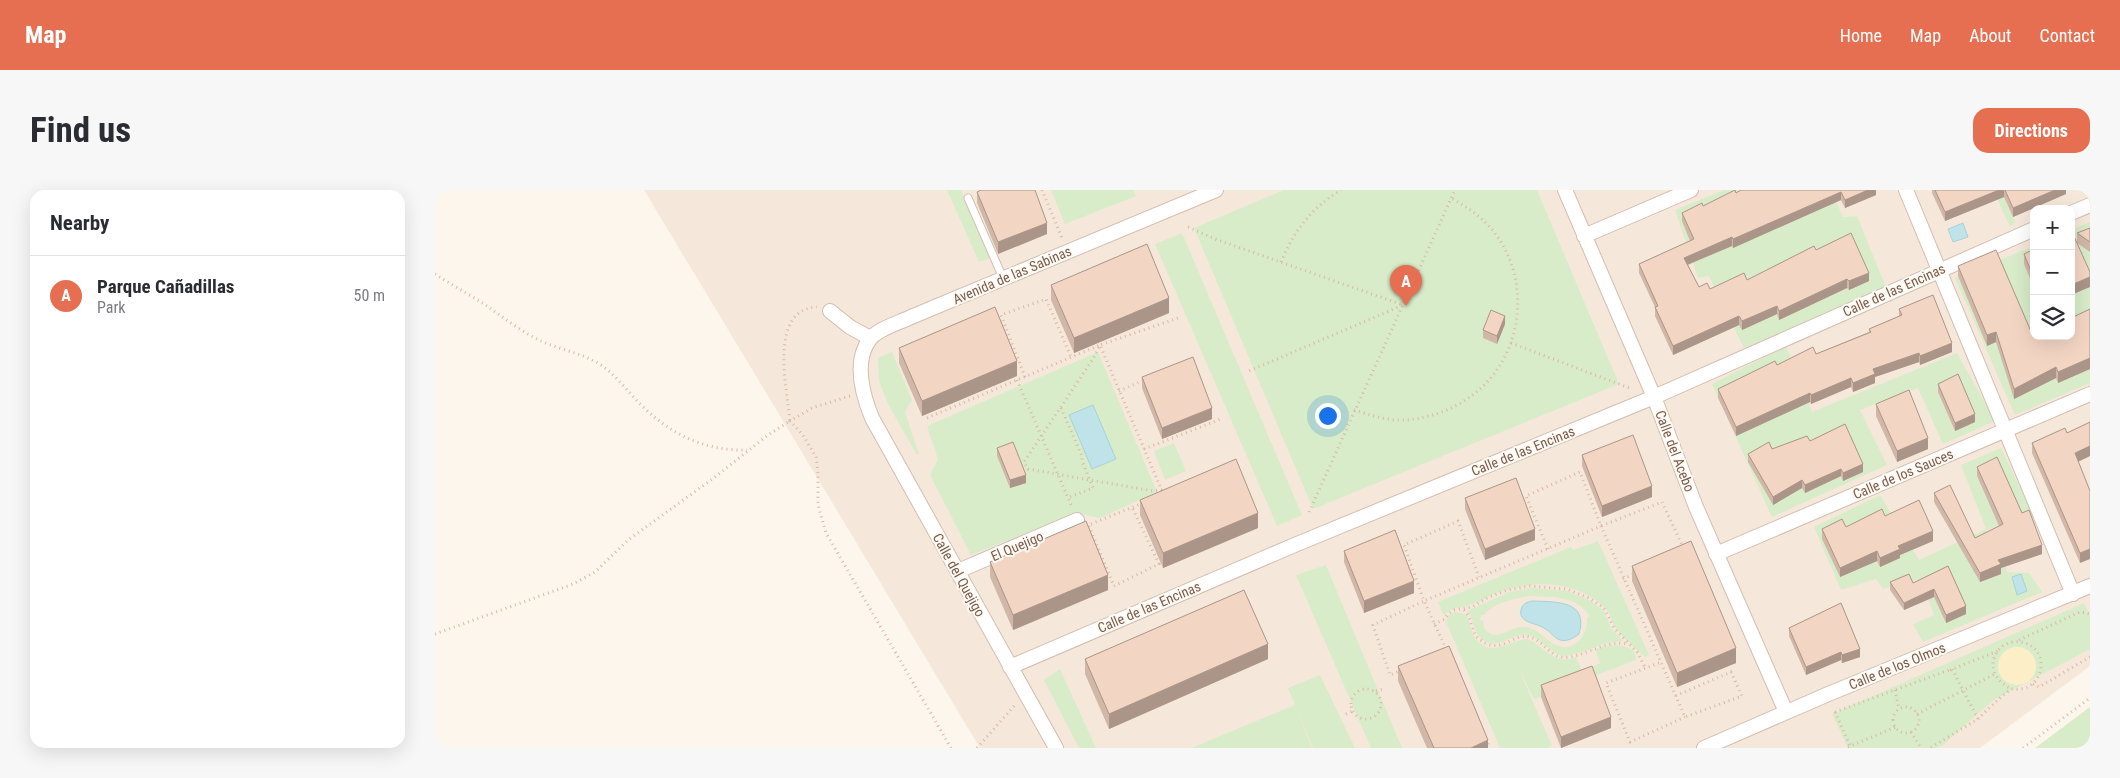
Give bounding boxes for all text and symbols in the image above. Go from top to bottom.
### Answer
text: Map [25,21,66,49]
text: Home [1840,25,1882,46]
text: Map [1910,25,1941,46]
text: About [1969,25,2011,46]
text: Contact [2039,25,2095,46]
button: Directions [1973,108,2090,153]
text: Find us [30,110,131,151]
map controls [2030,205,2075,340]
button: + [2030,205,2075,250]
text: Nearby [50,211,109,235]
street label: Avenida de las Sabinas [950,243,1074,307]
button: − [2030,250,2075,295]
street label: Calle de las Encinas [1840,260,1948,320]
pin: A [1390,265,1422,306]
text: Parque Cañadillas [97,275,234,298]
text: A [61,286,71,305]
text: 50 m [353,286,385,305]
button: layers [2030,295,2075,340]
text: Park [97,298,126,317]
your location [1315,403,1341,429]
street label: Calle del Acebo [1652,408,1698,494]
street label: Calle de las Encinas [1469,423,1577,479]
street label: Calle de los Sauces [1850,446,1956,502]
street label: El Quejigo [988,528,1046,564]
street label: Calle del Quejigo [930,531,988,619]
street label: Calle de las Encinas [1095,578,1203,636]
street label: Calle de los Olmos [1846,639,1948,693]

